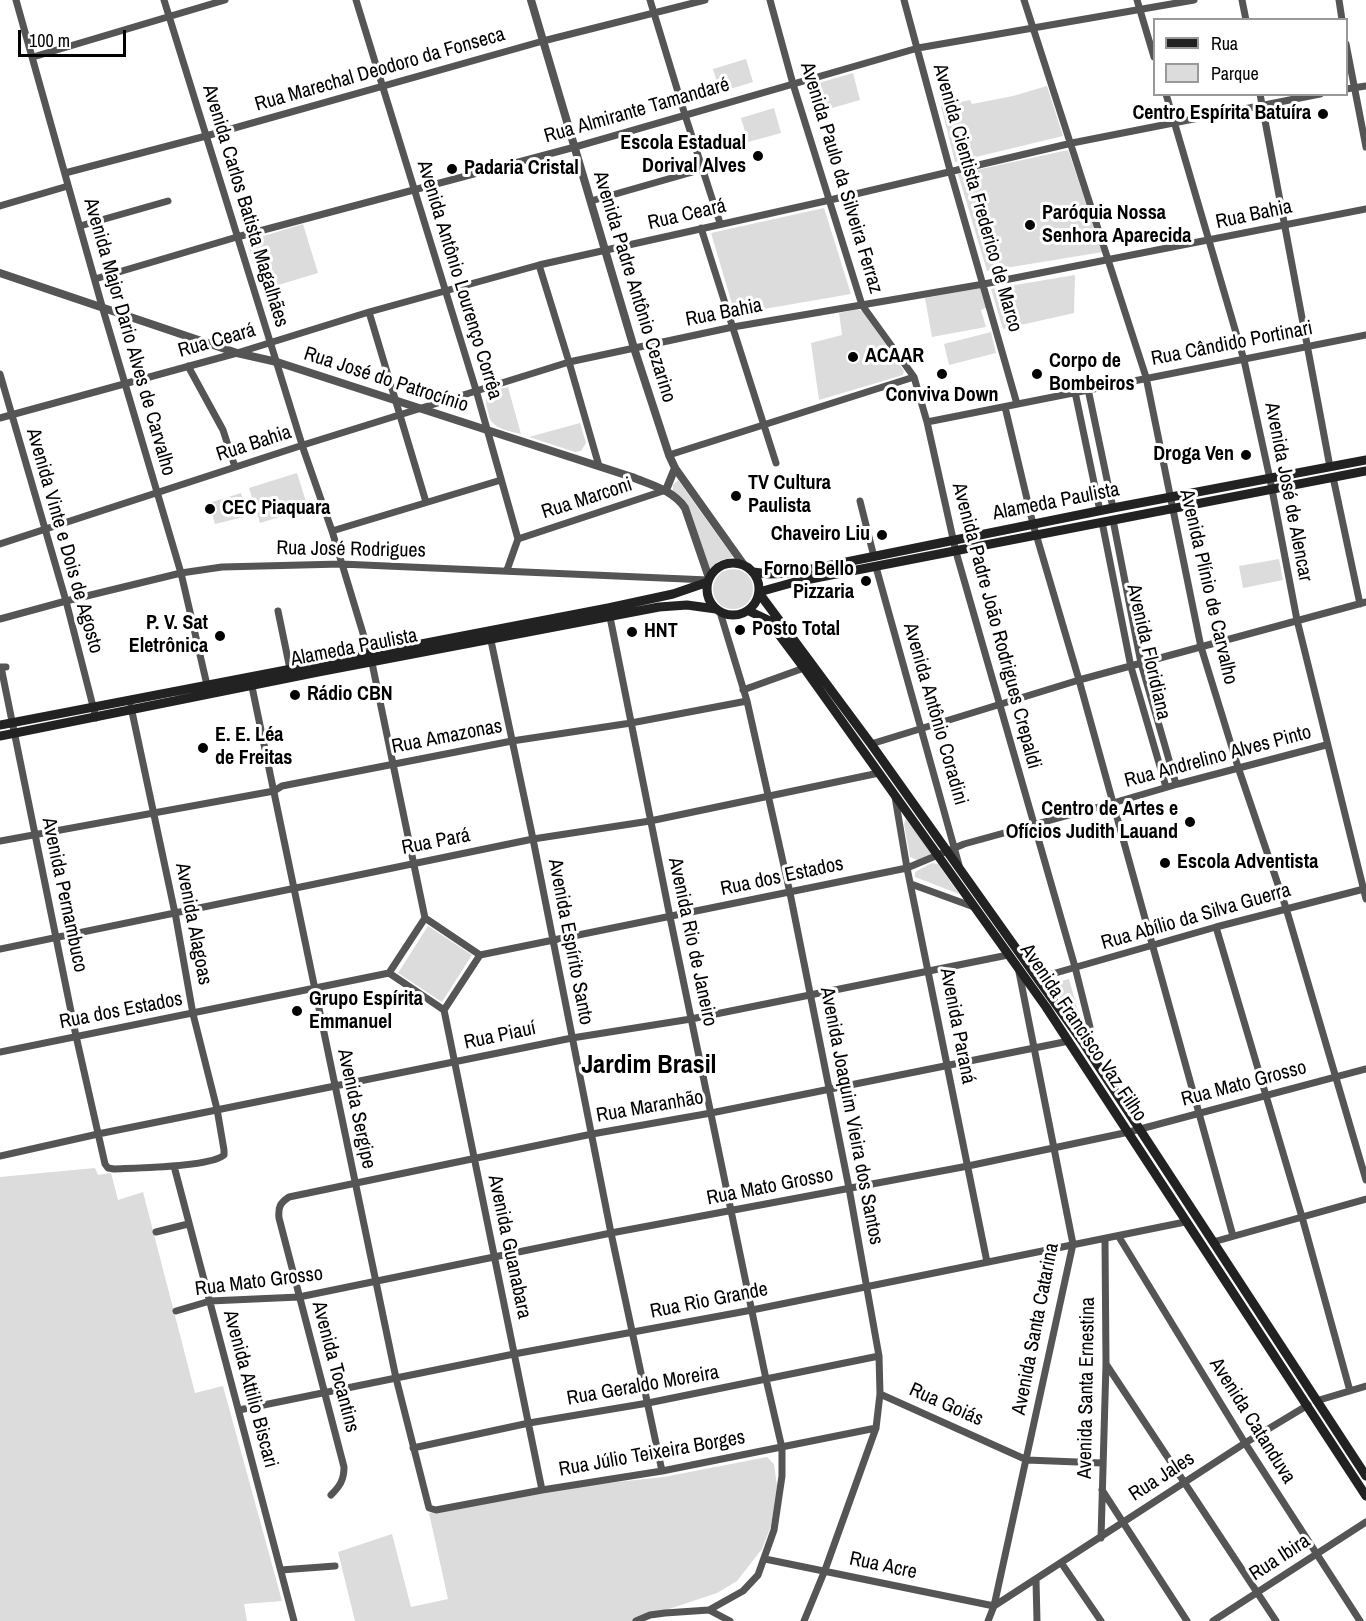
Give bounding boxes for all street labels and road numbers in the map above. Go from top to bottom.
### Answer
street label: Rua Marechal Deodoro da Fonseca [252,23,508,117]
street label: Avenida Paulo da Silveira Ferraz [794,59,888,297]
street label: Avenida Cientista Frederico de Marco [927,61,1027,335]
street label: Rua Almirante Tamandaré [542,73,732,149]
street label: Avenida Carlos Batista Magalhães [197,82,293,330]
street label: Avenida Antônio Lourenço Corrêa [411,158,507,402]
street label: Avenida Padre Antônio Cezarino [587,169,681,405]
street label: Rua Ceará [646,194,728,236]
street label: Avenida Major Dario Alves de Carvalho [78,195,180,479]
street label: Rua Bahia [1214,195,1294,235]
street label: Rua Bahia [684,294,764,332]
street label: Rua Cândido Portinari [1149,317,1315,371]
street label: Rua Ceará [176,319,258,363]
street label: Rua José do Patrocínio [301,342,471,418]
street label: Avenida José de Alencar [1259,400,1317,584]
street label: Rua Bahia [213,421,295,467]
street label: Avenida Vinte e Dois de Agosto [20,426,108,656]
street label: Rua Marconi [539,473,635,525]
street label: Alameda Paulista [991,478,1121,526]
street label: Avenida Padre João Rodrigues Crepaldi [946,480,1046,772]
street label: Avenida Plínio de Carvalho [1174,487,1242,687]
street label: Rua José Rodrigues [276,537,426,563]
street label: Avenida Floridiana [1121,582,1175,722]
street label: Avenida Antônio Coradini [897,620,973,808]
street label: Alameda Paulista [289,624,419,672]
street label: Rua Amazonas [390,715,504,759]
street label: Rua Andrelino Alves Pinto [1122,721,1314,793]
street label: Avenida Pernambuco [36,816,92,974]
street label: Rua Pará [400,824,472,860]
street label: Rua dos Estados [718,852,846,902]
street label: Avenida Rio de Janeiro [662,855,722,1029]
street label: Avenida Espírito Santo [542,857,598,1027]
street label: Avenida Alagoas [169,861,217,987]
street label: Rua Abílio da Silva Guerra [1098,878,1294,956]
street label: Avenida Francisco Vaz Filho [1015,940,1151,1126]
street label: Avenida Paraná [934,966,980,1086]
street label: Avenida Joaquim Vieira dos Santos [814,985,888,1247]
street label: Rua dos Estados [57,987,185,1035]
street label: Rua Piauí [462,1017,538,1055]
street label: Avenida Sergipe [332,1047,380,1171]
street label: Rua Mato Grosso [1179,1056,1309,1112]
street label: Rua Maranhão [595,1086,705,1128]
street label: Rua Mato Grosso [705,1163,835,1211]
street label: Avenida Guanabara [482,1173,536,1321]
street label: Avenida Santa Catarina [1008,1241,1064,1417]
street label: Rua Mato Grosso [194,1262,324,1302]
street label: Rua Rio Grande [648,1278,770,1324]
street label: Avenida Santa Ernestina [1073,1297,1101,1479]
street label: Avenida Tocantins [306,1299,364,1435]
street label: Avenida Attilio Biscari [217,1308,283,1470]
street label: Avenida Catanduva [1204,1354,1300,1488]
street label: Rua Geraldo Moreira [565,1361,721,1411]
street label: Rua Goiás [905,1378,987,1432]
street label: Rua Júlio Teixeira Borges [557,1426,747,1482]
street label: Rua Jales [1125,1447,1199,1507]
street label: Rua Ibira [1245,1530,1315,1586]
street label: Rua Acre [847,1547,919,1585]

